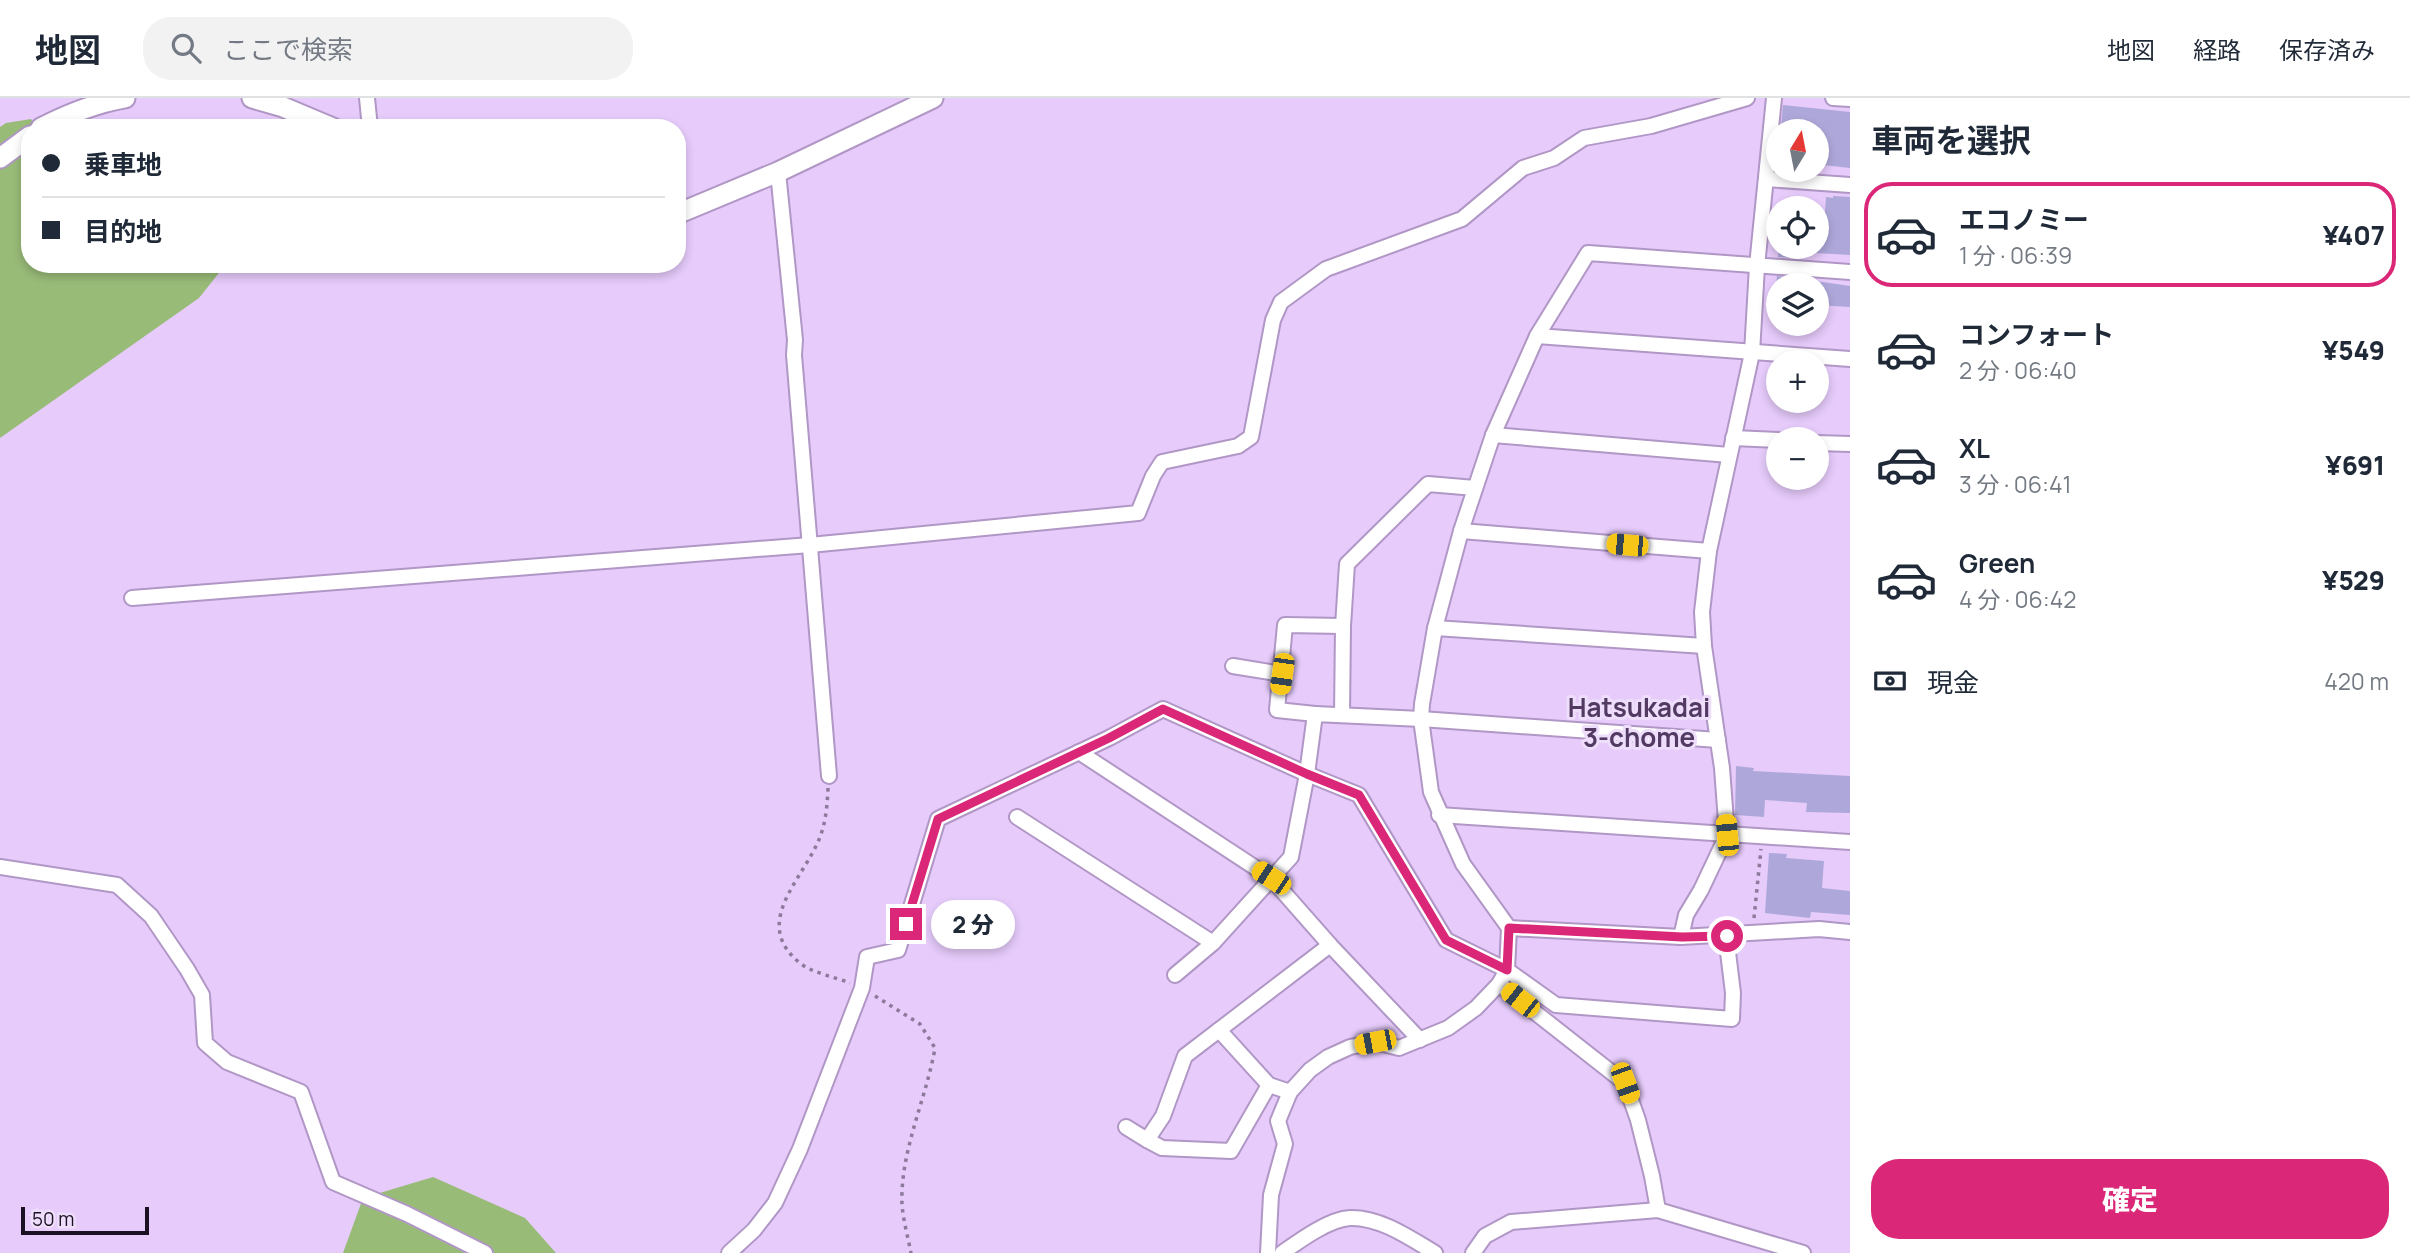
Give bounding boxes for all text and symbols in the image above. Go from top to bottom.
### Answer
search box [143,17,633,80]
text: 地図 [35,27,101,72]
icon: search [167,29,205,67]
text: ここで検索 [223,31,353,67]
text: 地図 [2107,33,2155,66]
text: 経路 [2193,33,2241,66]
text: 保存済み [2279,33,2375,66]
text: 車両を選択 [1871,118,2031,162]
north arrow [1766,119,1829,182]
map controls [1766,119,1829,490]
text: 乗車地 [84,146,162,182]
button: locate [1766,196,1829,259]
text: エコノミー [1959,201,2089,237]
icon: car [1875,203,1938,266]
text: 目的地 [84,213,162,249]
text: ¥407 [2323,217,2385,253]
text: 1 分 · 06:39 [1959,239,2072,271]
button: layers [1766,273,1829,336]
text: コンフォート [1959,316,2114,352]
icon: car [1875,318,1938,381]
text: ¥549 [2322,332,2385,368]
button: + [1766,350,1829,413]
text: 2 分 · 06:40 [1959,354,2077,386]
button: − [1766,427,1829,490]
text: XL [1959,430,1990,466]
icon: car [1875,433,1938,496]
text: ¥691 [2325,447,2385,483]
text: 3 分 · 06:41 [1959,468,2071,500]
car [1606,533,1649,557]
text: Green [1959,545,2035,581]
icon: car [1875,548,1938,611]
text: ¥529 [2322,562,2385,598]
text: 4 分 · 06:42 [1959,583,2076,615]
car [1269,652,1296,696]
icon: cash [1871,662,1909,700]
text: 現金 [1927,664,1979,700]
text: 420 m [2324,665,2389,697]
district label: Hatsukadai 3-chome [1568,689,1710,755]
car [1715,813,1740,857]
car [1248,858,1295,898]
callout: 2 分 [930,900,1014,948]
route end [890,908,922,940]
text: 2 分 [952,908,994,940]
route start [1711,920,1743,952]
car [1497,979,1544,1021]
car [1353,1028,1398,1056]
car [1608,1060,1643,1106]
button: 確定 [1871,1159,2389,1239]
scale bar [21,1204,149,1236]
text: 50 m [32,1206,74,1232]

